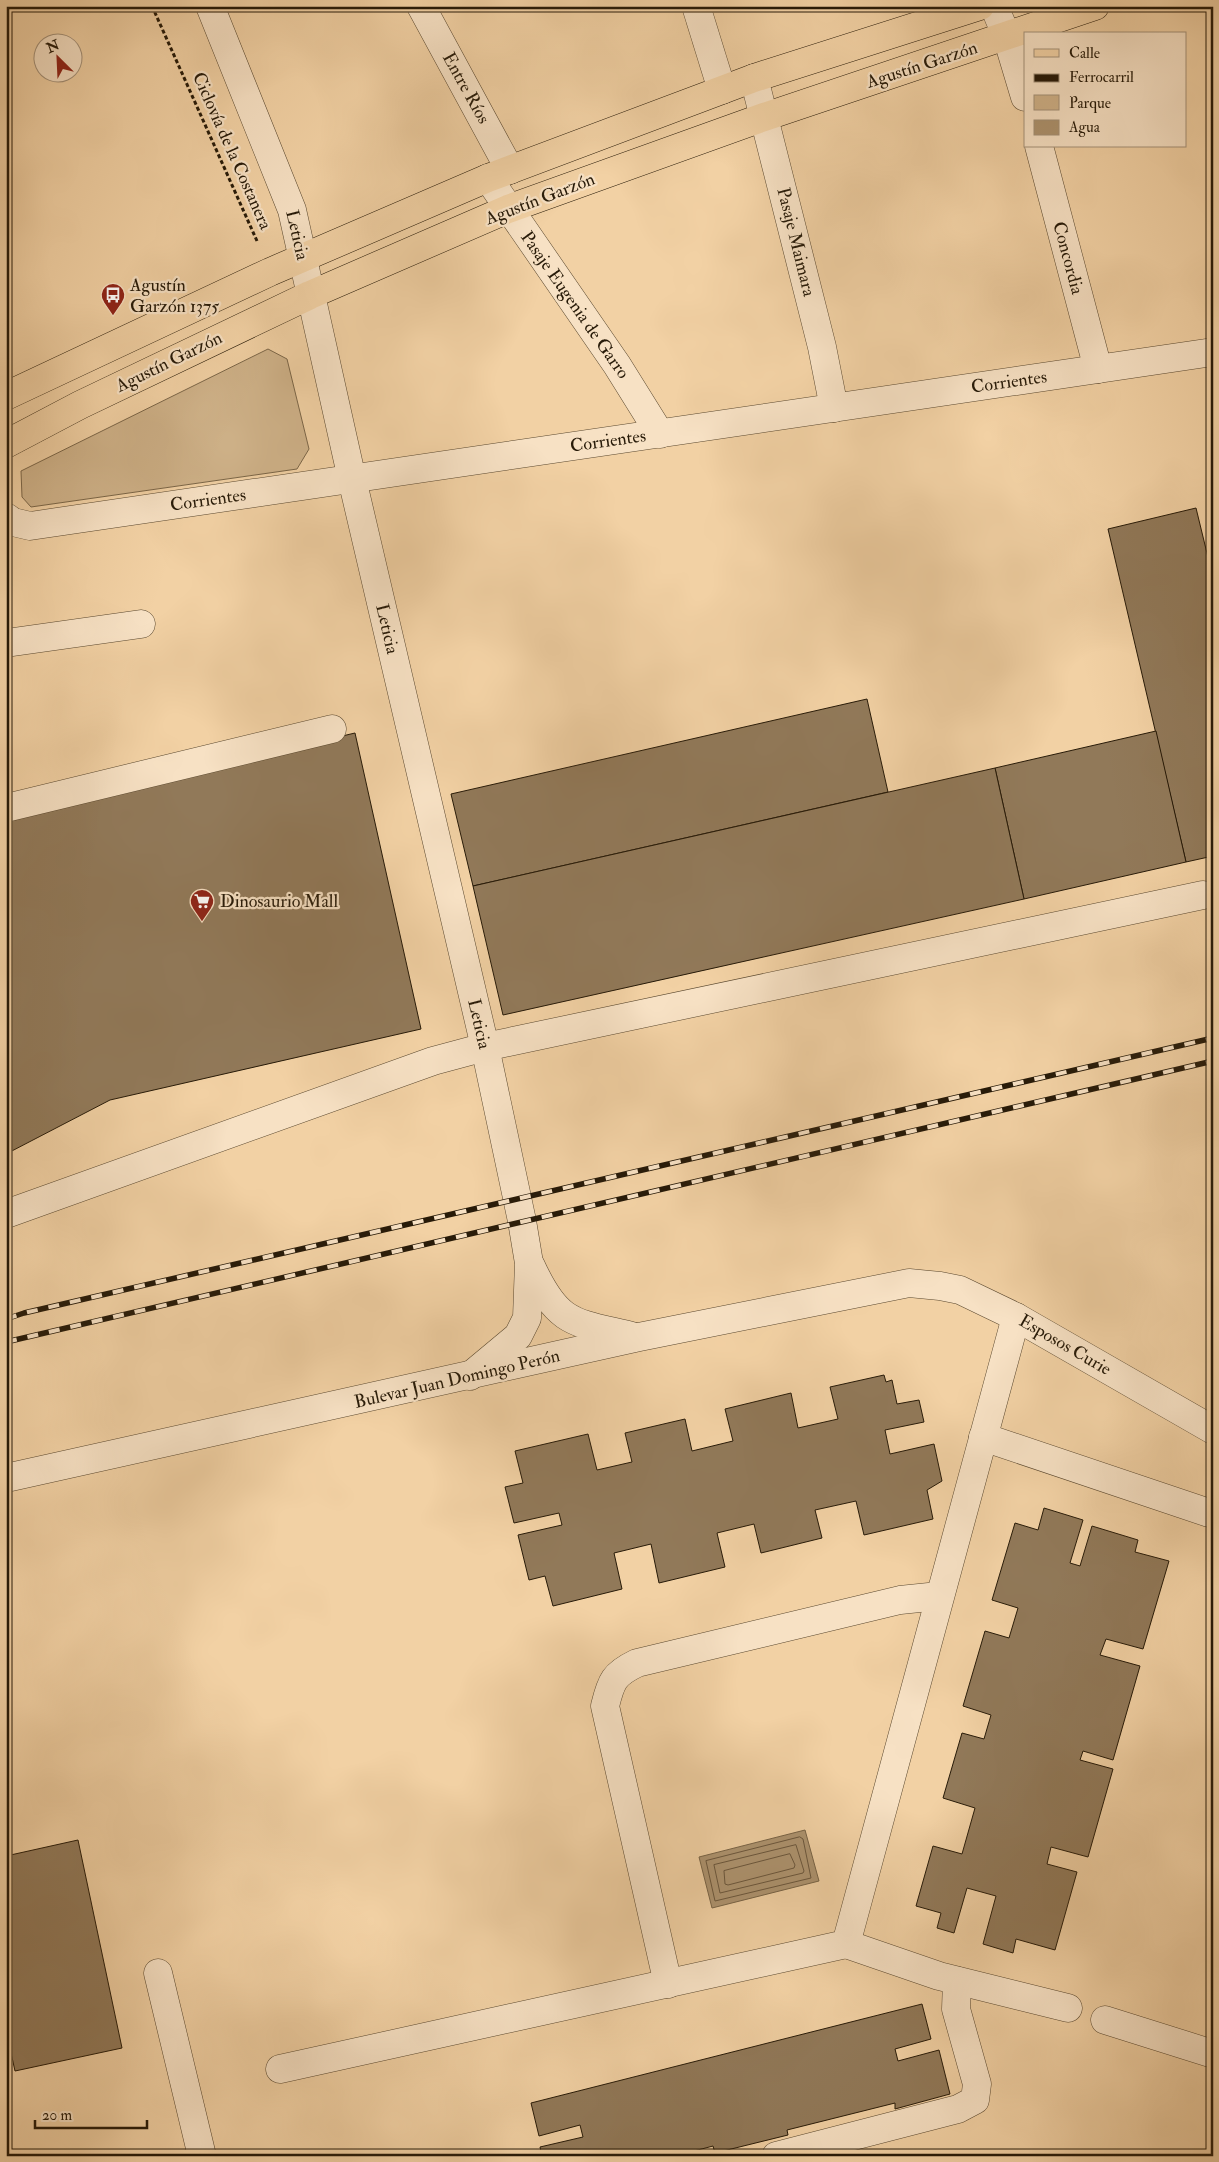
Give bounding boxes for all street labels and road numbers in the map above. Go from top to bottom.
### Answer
street label: Agustín Garzón [863,36,980,94]
street label: Entre Ríos [437,48,495,128]
street label: Ciclovía de la Costanera [187,69,277,234]
street label: Agustín Garzón [481,168,598,231]
street label: Pasaje Maimara [771,185,821,299]
street label: Leticia [280,208,314,263]
street label: Concordia [1047,219,1089,298]
street label: Pasaje Eugenia de Garro [515,227,635,384]
street label: Agustín Garzón [111,326,226,398]
street label: Corrientes [970,365,1048,399]
street label: Corrientes [569,424,647,458]
street label: Corrientes [169,483,247,517]
street label: Leticia [370,602,404,657]
street label: Leticia [462,997,496,1052]
street label: Esposos Curie [1015,1309,1116,1381]
street label: Bulevar Juan Domingo Perón [352,1344,562,1414]

